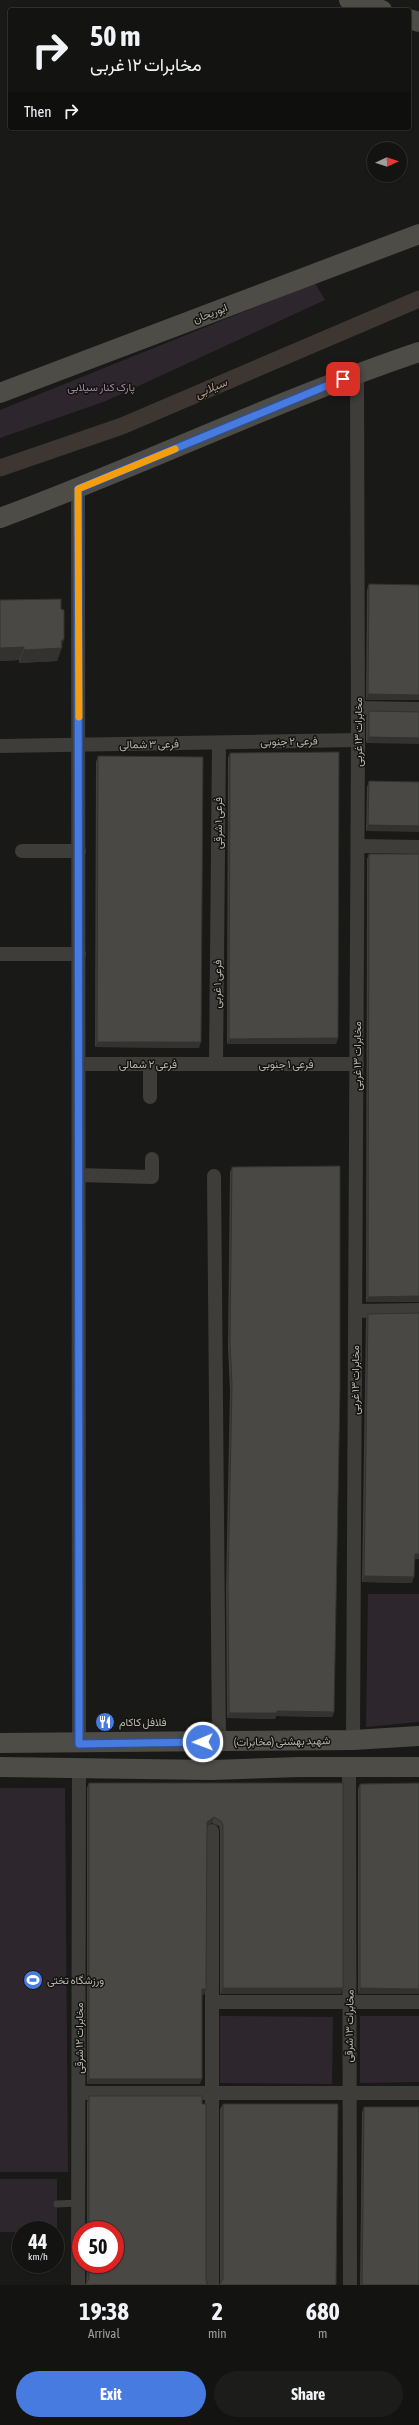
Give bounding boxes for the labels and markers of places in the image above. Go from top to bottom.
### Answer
pin [326,362,360,396]
restaurant icon: فلافل کاکام [94,1711,116,1733]
place label: فلافل کاکام [119,1716,167,1730]
sports icon: ورزشگاه تختی [22,1969,44,1991]
place label: ورزشگاه تختی [47,1974,104,1987]

